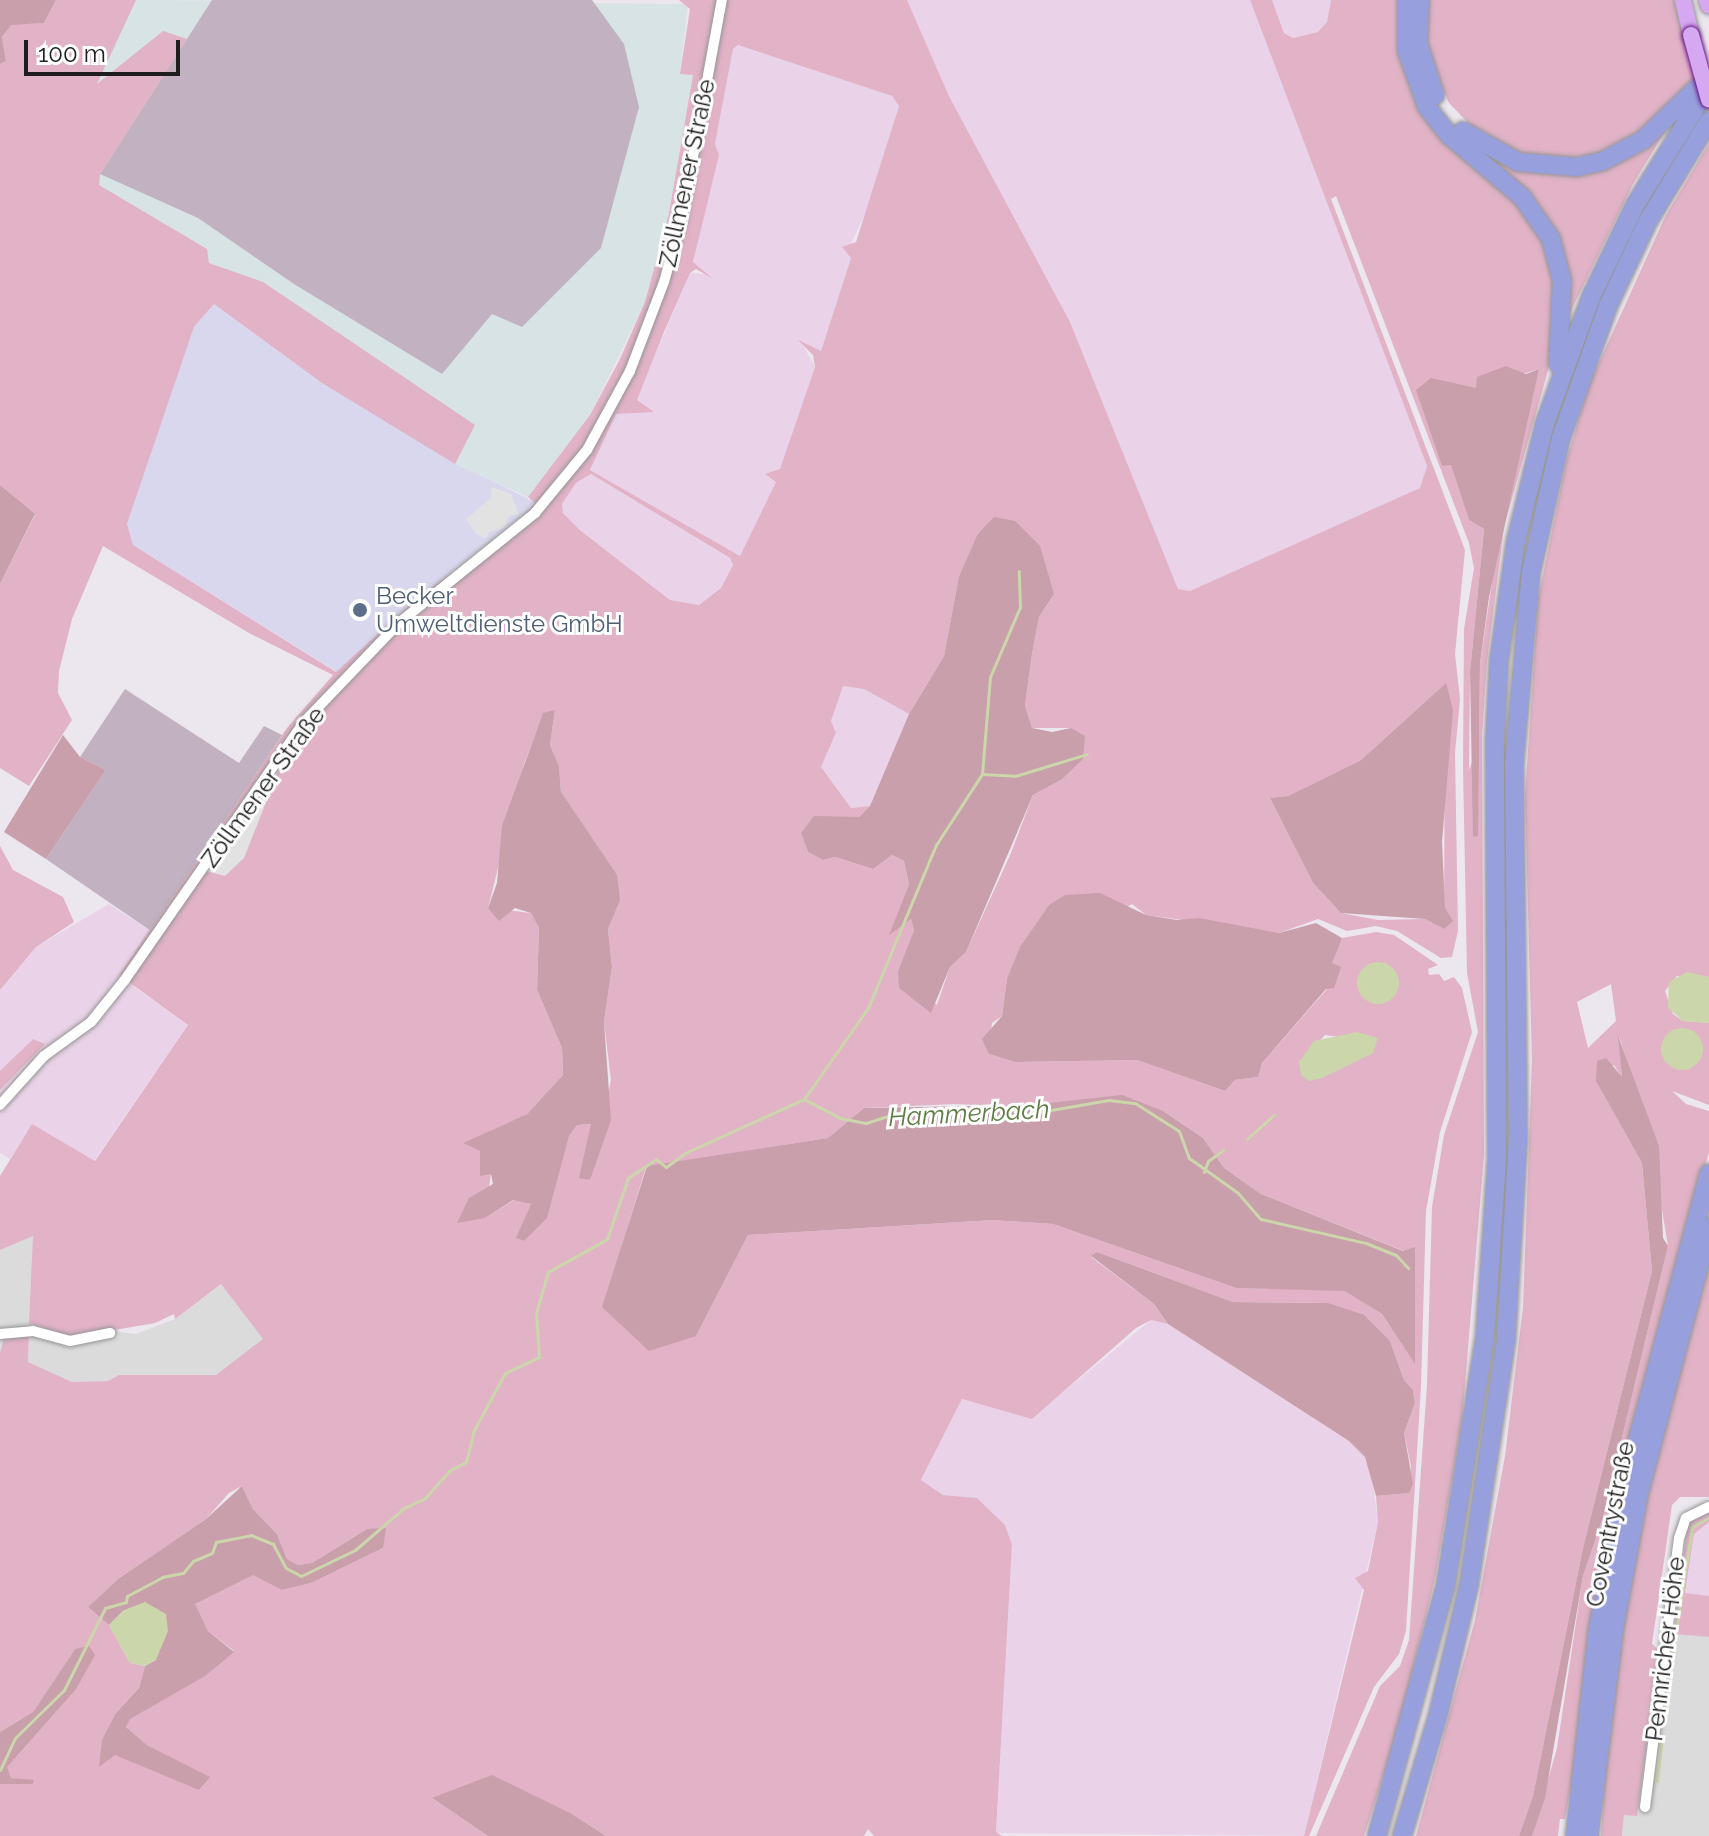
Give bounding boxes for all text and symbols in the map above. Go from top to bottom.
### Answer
scale bar [28,24,184,74]
text: 100 m [38,39,106,68]
street label: Zöllmener Straße [653,76,721,270]
place label: Becker Umweltdienste GmbH [376,582,623,638]
marker: Becker Umweltdienste GmbH [351,601,369,619]
street label: Zöllmener Straße [195,701,331,873]
water label: Hammerbach [888,1094,1050,1134]
street label: Coventrystraße [1580,1439,1640,1609]
street label: Pennricher Höhe [1639,1555,1691,1743]

